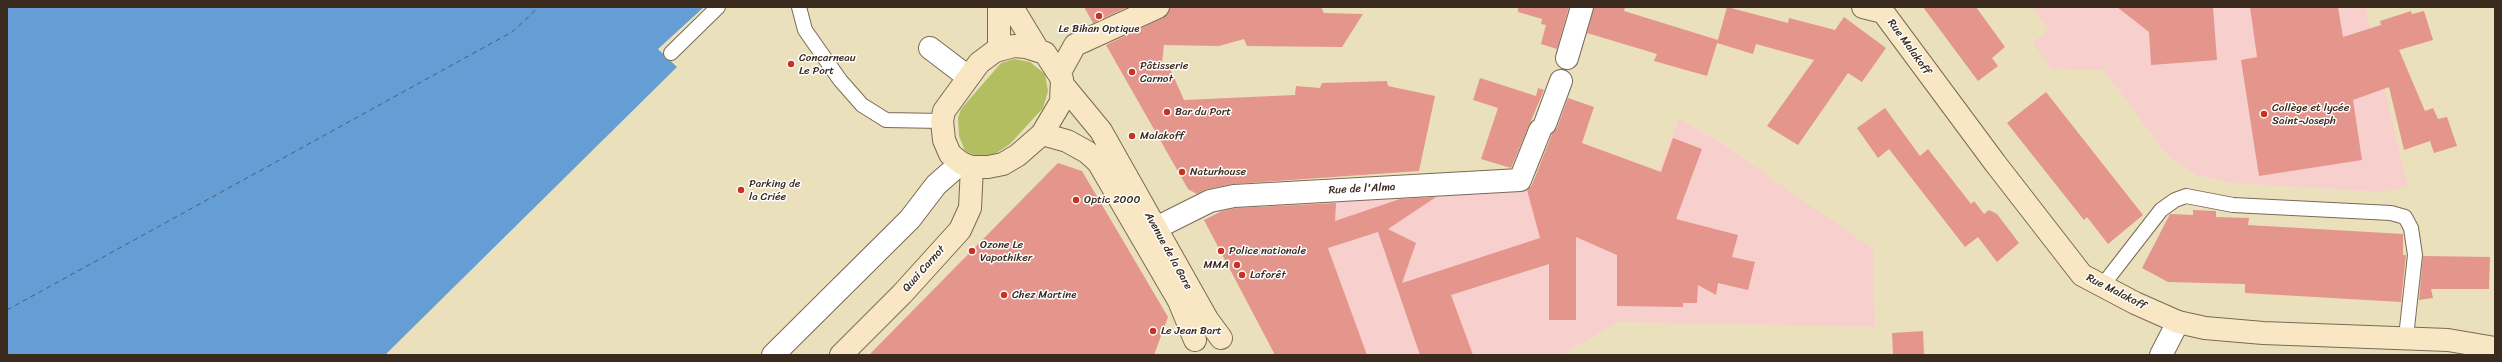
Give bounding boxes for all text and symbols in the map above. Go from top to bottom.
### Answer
marker: Le Bihan Optique [1094,11,1104,21]
street label: Rue Malakoff [1884,17,1934,77]
place label: Le Bihan Optique [1059,22,1139,36]
place label: Concarneau Le Port [799,51,856,77]
marker: Concarneau Le Port [786,59,796,69]
place label: Pâtisserie Carnot [1140,59,1188,85]
marker: Pâtisserie Carnot [1127,67,1137,77]
place label: Collège et lycée Saint-Joseph [2272,101,2349,127]
place label: Bar du Port [1175,105,1231,119]
marker: Bar du Port [1162,107,1172,117]
marker: Collège et lycée Saint-Joseph [2259,109,2269,119]
place label: Malakoff [1140,129,1184,143]
marker: Malakoff [1127,131,1137,141]
place label: Naturhouse [1190,165,1246,179]
marker: Naturhouse [1177,167,1187,177]
place label: Parking de la Criée [749,177,800,203]
street label: Rue de l'Alma [1328,181,1396,197]
marker: Parking de la Criée [736,185,746,195]
place label: Optic 2000 [1084,193,1140,207]
marker: Optic 2000 [1071,195,1081,205]
street label: Avenue de la Gare [1141,210,1195,292]
place label: Ozone Le Vapothiker [980,238,1032,264]
street label: Quai Carnot [900,243,948,295]
place label: Police nationale [1229,244,1306,258]
marker: Ozone Le Vapothiker [967,246,977,256]
marker: Police nationale [1216,246,1226,256]
place label: MMA [1203,258,1229,272]
marker: MMA [1232,260,1242,270]
place label: Laforêt [1250,268,1286,282]
marker: Laforêt [1237,270,1247,280]
street label: Rue Malakoff [2084,271,2148,313]
place label: Chez Martine [1012,288,1076,302]
marker: Chez Martine [999,290,1009,300]
place label: Le Jean Bart [1161,324,1221,338]
marker: Le Jean Bart [1148,326,1158,336]

